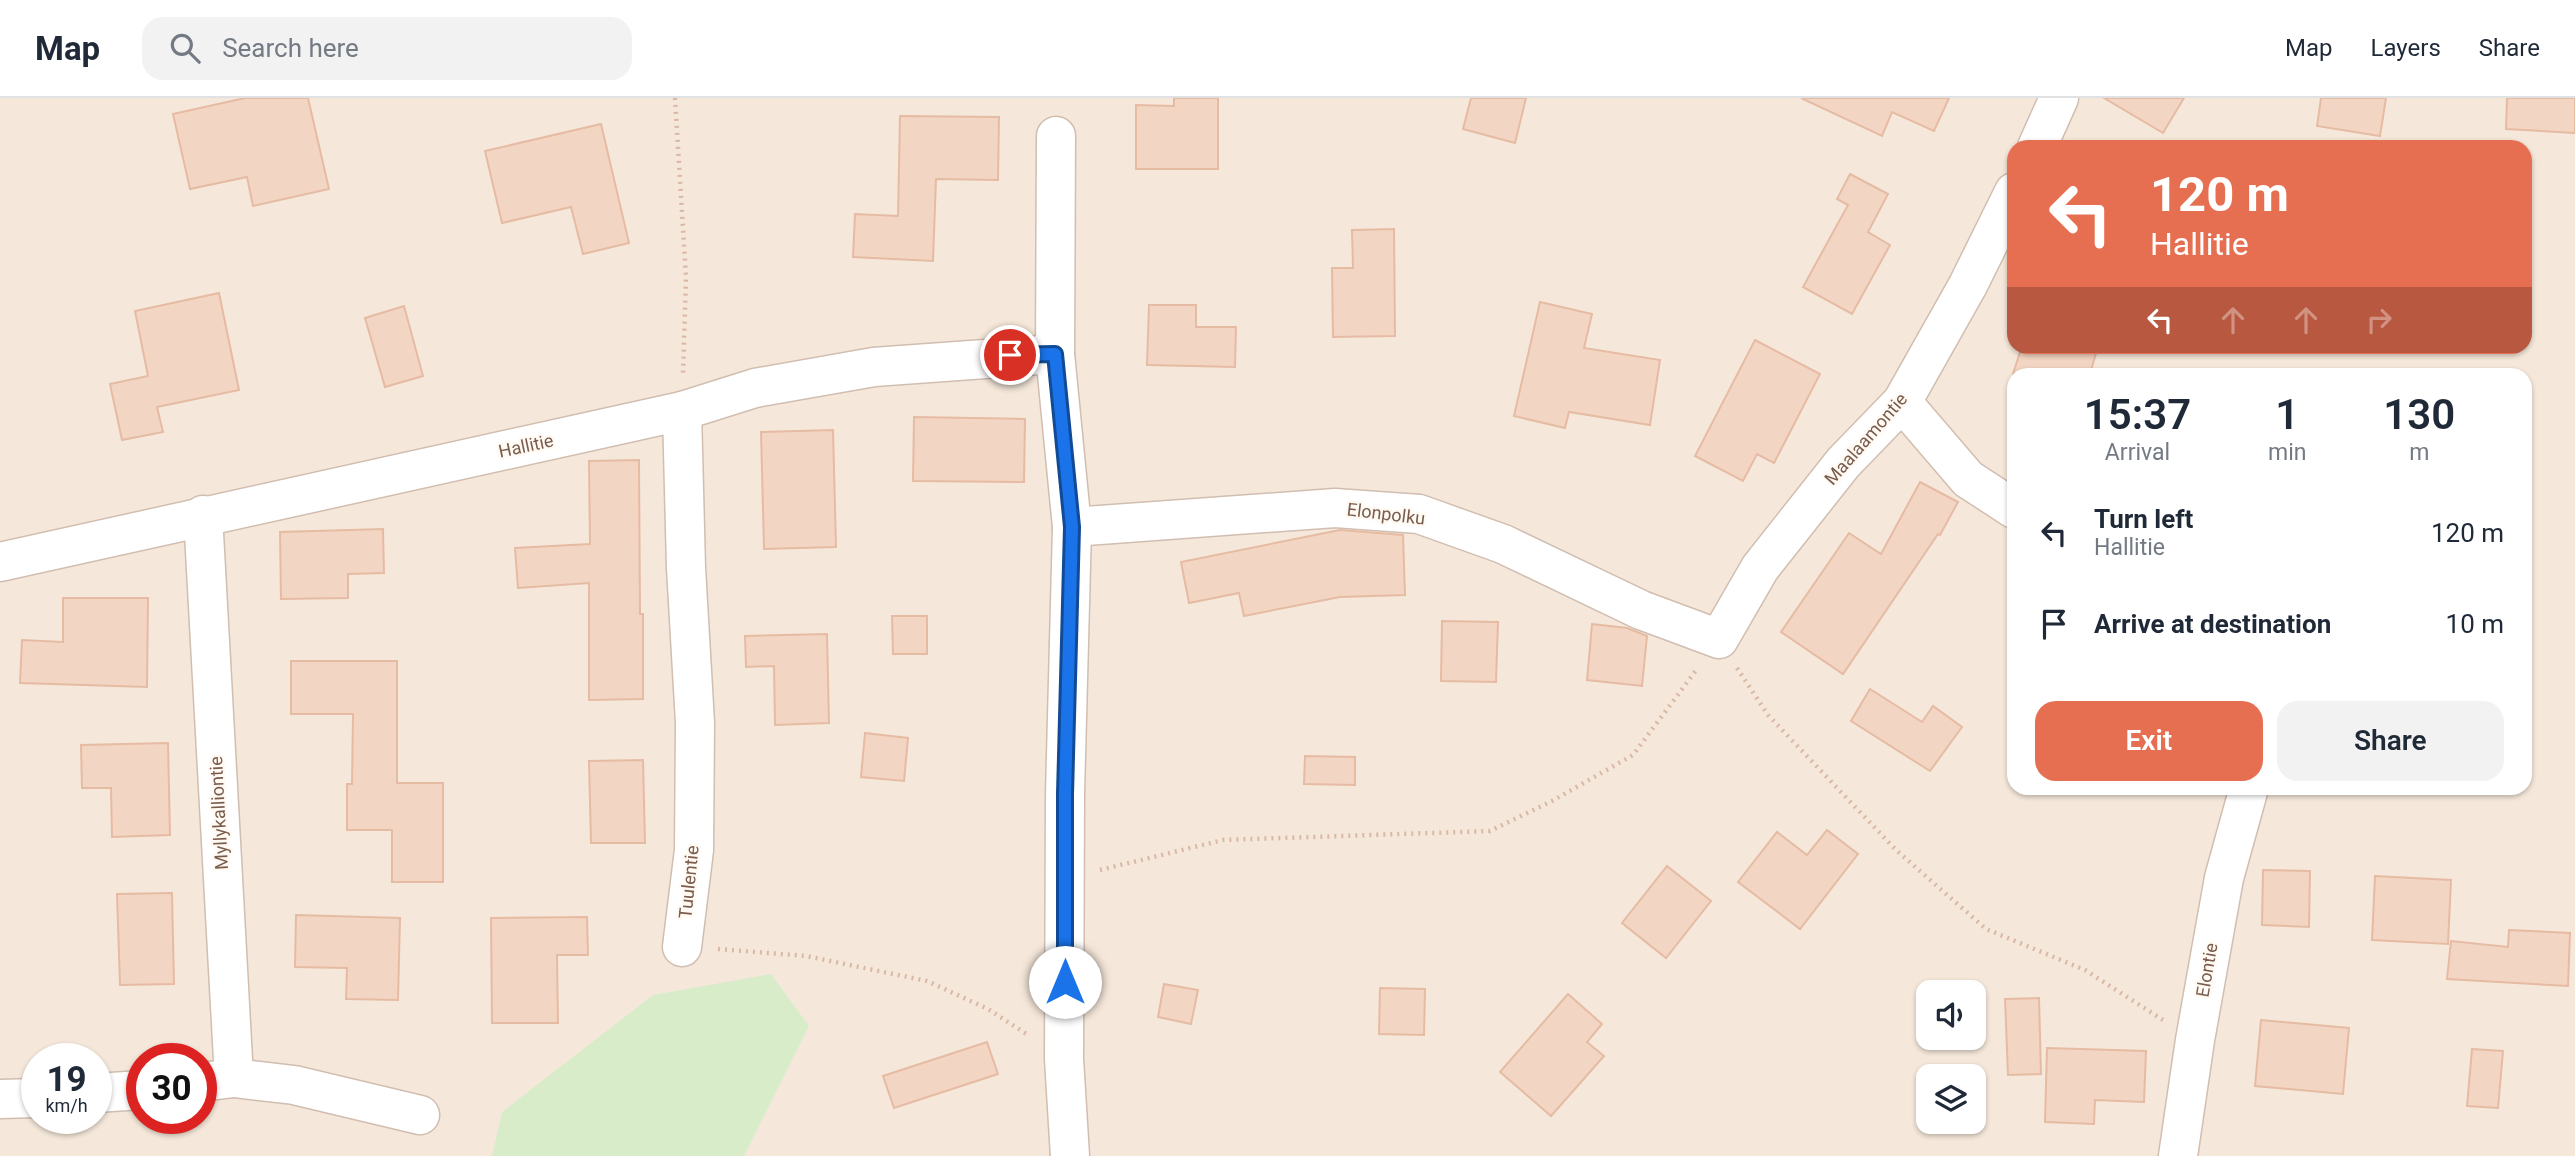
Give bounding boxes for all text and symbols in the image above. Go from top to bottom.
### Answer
search box [142,17,632,80]
text: Map [35,29,100,68]
icon: search [166,29,204,67]
text: Search here [222,33,359,63]
text: Map [2285,34,2333,62]
text: Layers [2371,34,2441,62]
text: Share [2479,34,2540,62]
text: 120 m [2150,166,2289,223]
icon: left [2035,168,2126,259]
text: Hallitie [2150,225,2249,263]
icon: left [2141,301,2179,339]
icon: ahead [2214,301,2252,339]
icon: ahead [2287,301,2325,339]
icon: right [2360,301,2398,339]
pin [980,325,1040,385]
icon: arrive [991,336,1029,374]
street label: Maalaamontie [1820,388,1911,489]
text: 15:37 [2084,390,2191,439]
text: 1 [2275,390,2299,439]
text: 130 [2383,390,2455,439]
street label: Hallitie [497,429,555,462]
text: Arrival [2105,439,2170,466]
text: min [2268,439,2306,466]
text: m [2409,439,2429,466]
street label: Elonpolku [1346,498,1426,529]
text: Turn left [2094,504,2193,534]
icon: left [2035,514,2073,552]
text: 120 m [2431,518,2504,548]
text: Hallitie [2094,534,2165,561]
icon: arrive [2035,605,2073,643]
text: Arrive at destination [2094,609,2331,639]
text: 10 m [2446,609,2504,639]
button: Exit [2035,701,2263,781]
button: Share [2277,701,2504,781]
street label: Myllykalliontie [205,756,232,870]
street label: Tuulentie [674,844,703,920]
street label: Elontie [2191,941,2222,999]
position arrow [1028,945,1102,1019]
map controls [1916,980,1986,1134]
button: sound [1916,980,1986,1050]
speed limit sign: 30 [126,1043,217,1134]
text: 19 [46,1059,87,1100]
button: layers [1916,1064,1986,1134]
text: km/h [45,1095,88,1116]

